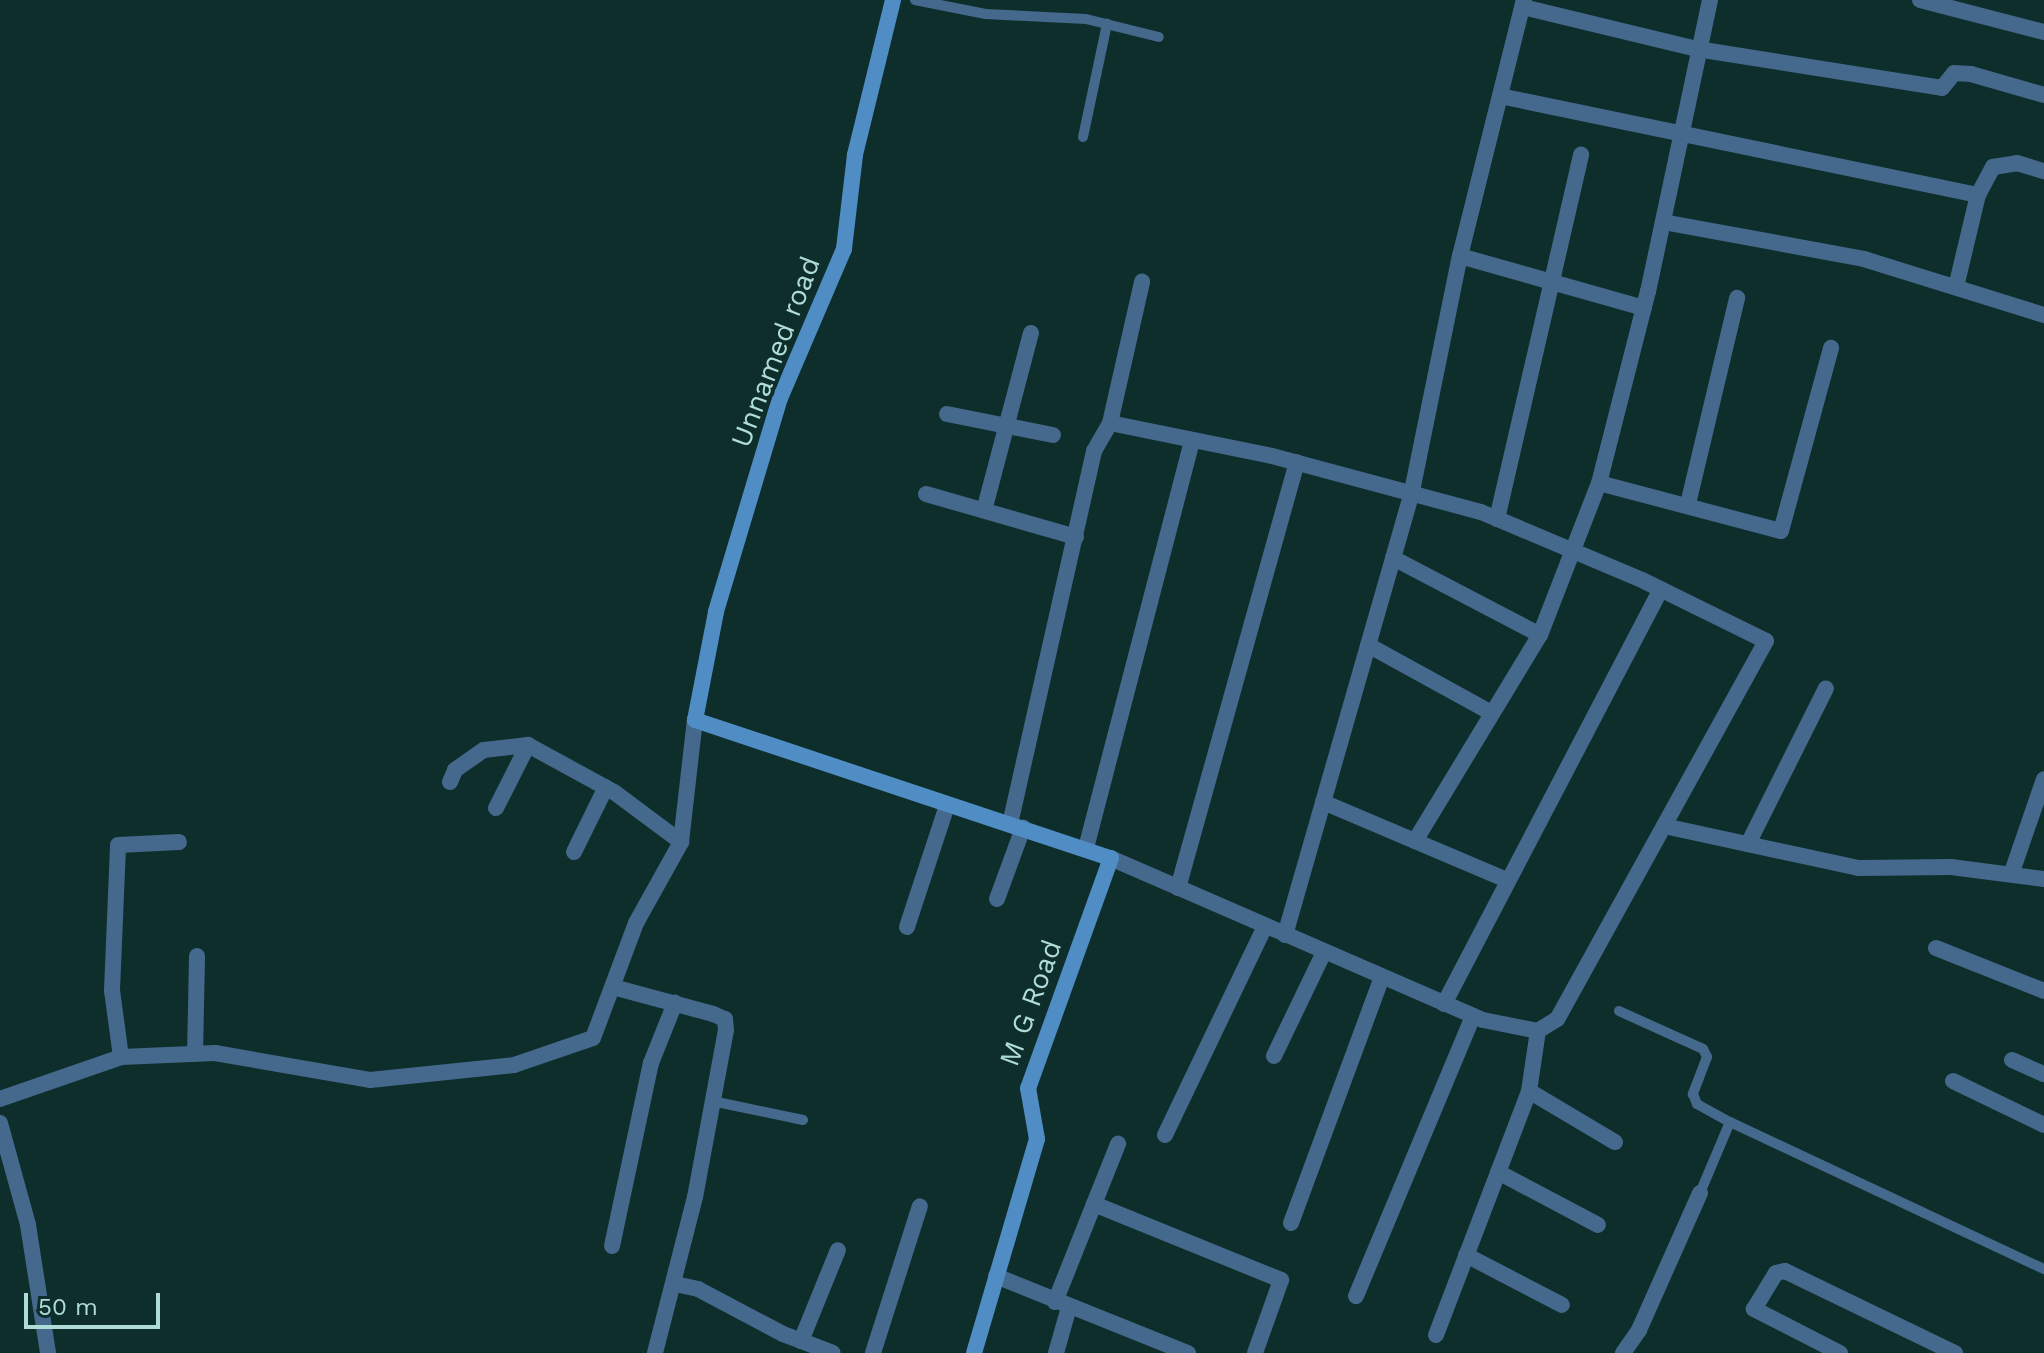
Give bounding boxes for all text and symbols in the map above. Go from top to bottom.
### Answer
street label: Unnamed road [724,252,828,452]
street label: M G Road [993,935,1069,1071]
scale bar [28,1277,164,1327]
text: 50 m [38,1293,98,1321]

